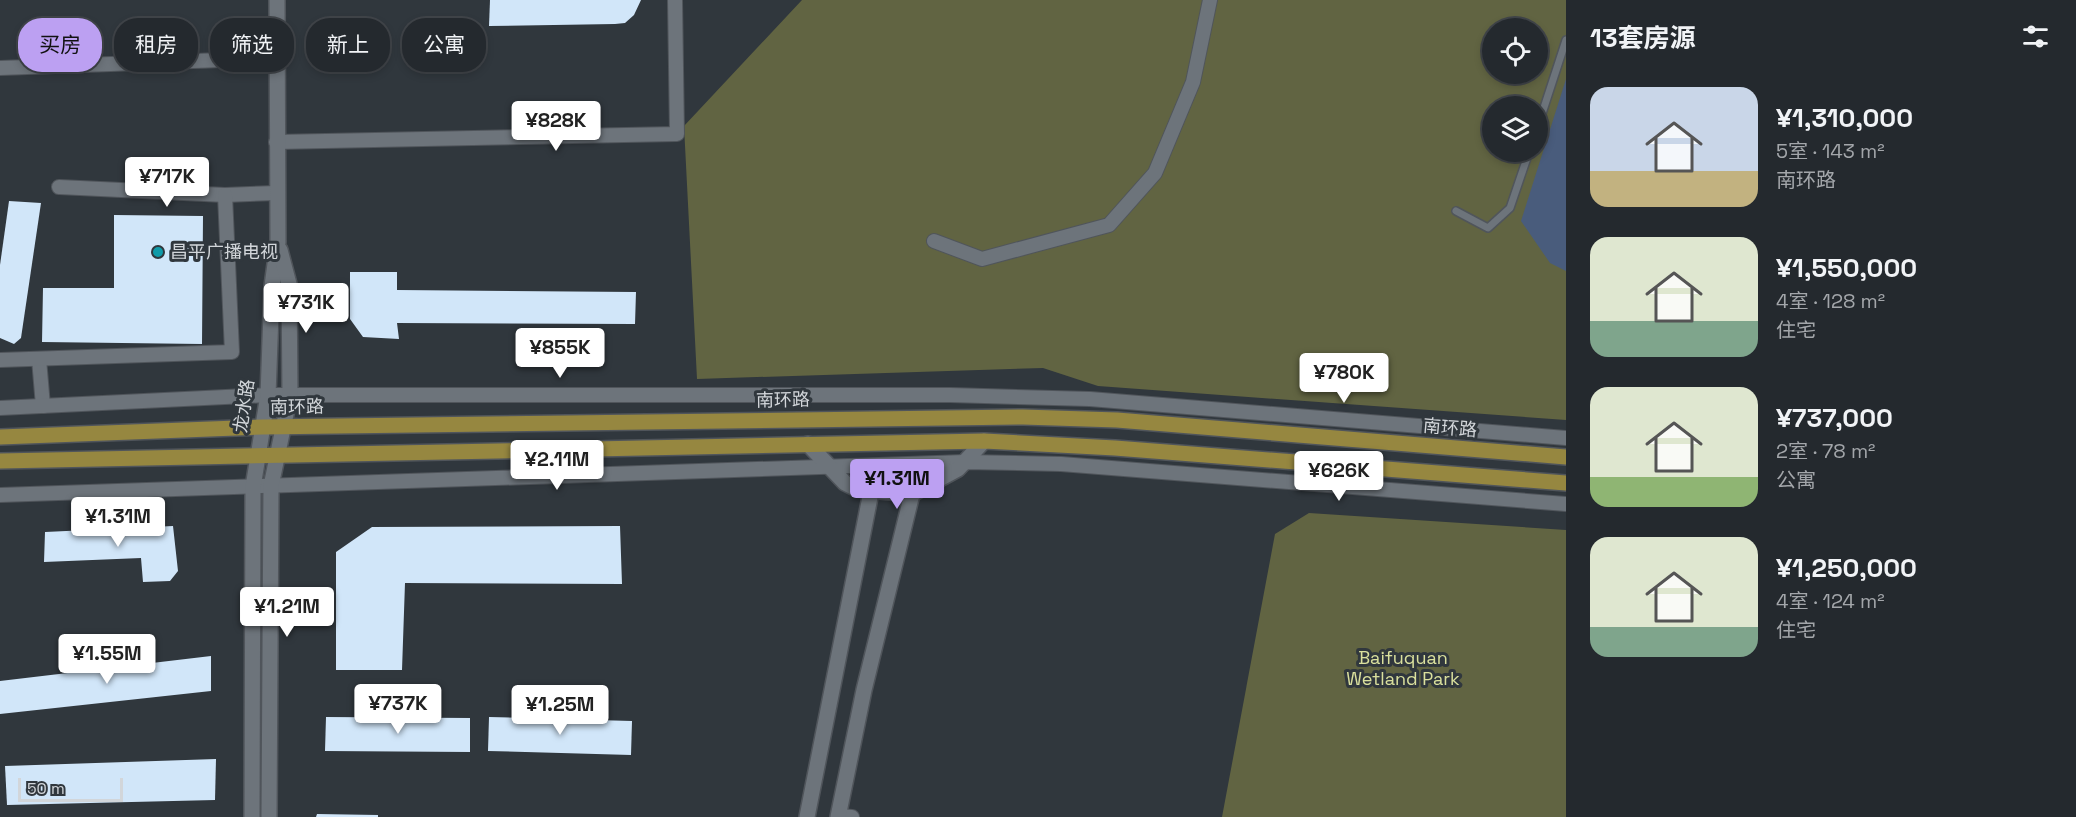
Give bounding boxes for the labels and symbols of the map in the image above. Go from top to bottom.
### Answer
pin: ¥828K [514,101,598,152]
pin: ¥717K [125,157,209,208]
place label: 昌平广播电视 [170,240,278,263]
marker: 昌平广播电视 [151,245,165,259]
pin: ¥731K [264,283,348,334]
pin: ¥855K [518,328,602,379]
pin: ¥780K [1302,353,1386,404]
street label: 龙水路 [228,378,259,434]
street label: 南环路 [756,388,810,411]
street label: 南环路 [270,395,324,418]
street label: 南环路 [1422,414,1478,441]
pin: ¥2.11M [508,440,606,491]
pin: ¥626K [1297,451,1381,502]
pin: ¥1.31M [848,459,946,510]
pin: ¥1.31M [69,497,167,548]
pin: ¥1.21M [238,587,336,638]
pin: ¥1.55M [58,634,156,685]
park label: Baifuquan Wetland Park [1346,646,1460,690]
pin: ¥737K [356,684,440,735]
pin: ¥1.25M [511,685,609,736]
scale bar [18,775,123,802]

